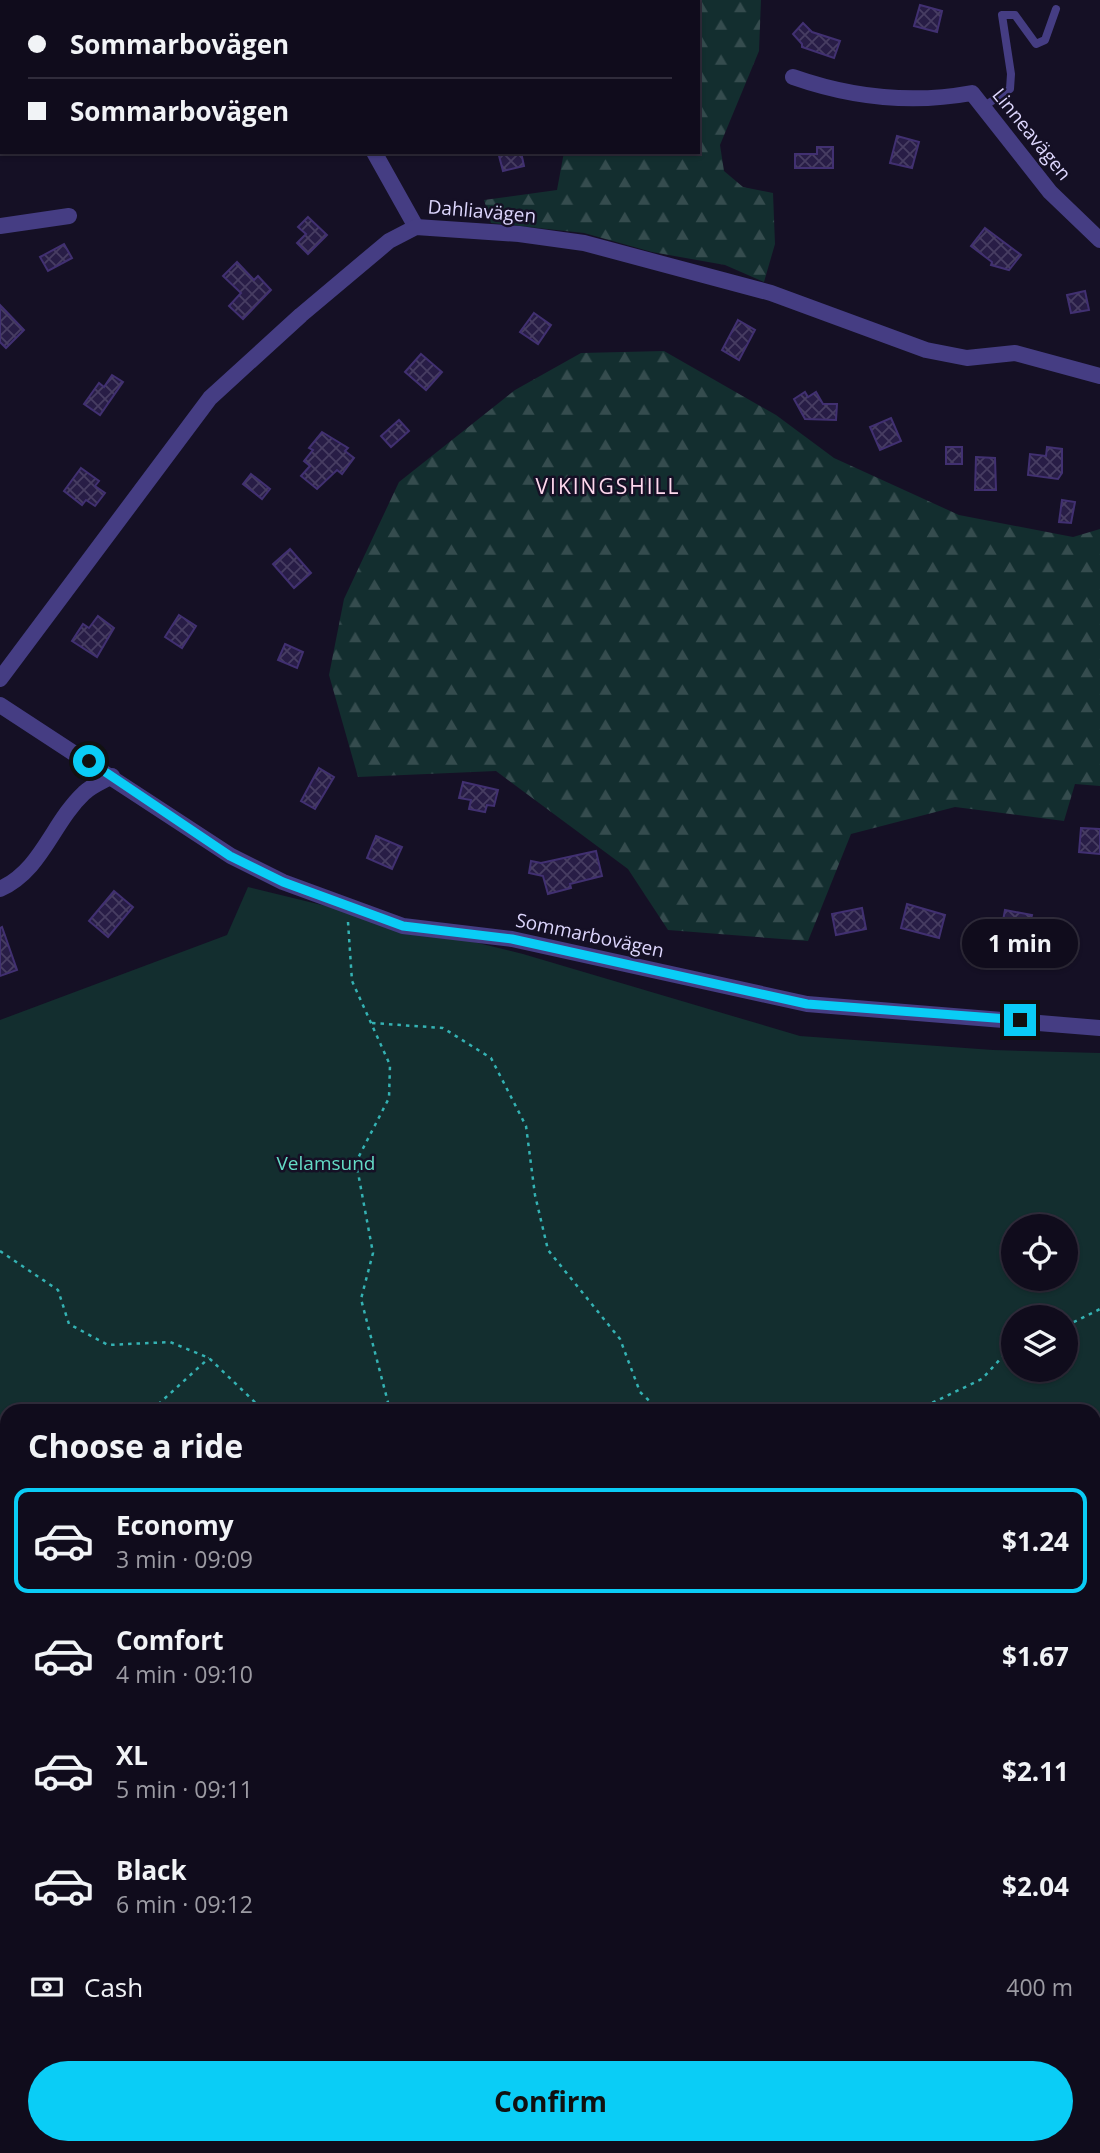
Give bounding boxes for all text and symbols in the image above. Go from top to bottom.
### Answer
text: Sommarbovägen [70,26,289,62]
street label: Linneavägen [987,82,1077,186]
text: Sommarbovägen [70,93,289,129]
street label: Dahliavägen [427,193,537,229]
district label: VIKINGSHILL [536,472,680,500]
route start [73,745,105,777]
street label: Sommarbovägen [513,907,667,963]
callout: 1 min [962,918,1078,968]
text: 1 min [988,927,1052,959]
route end [1004,1004,1036,1036]
park label: Velamsund [277,1150,375,1176]
map controls [1001,1214,1078,1382]
button: locate [1001,1214,1078,1291]
button: layers [1001,1305,1078,1382]
text: Choose a ride [28,1424,243,1467]
text: Economy [116,1507,234,1543]
icon: car [32,1509,95,1572]
text: $1.24 [1002,1523,1069,1559]
text: 3 min · 09:09 [116,1543,253,1575]
text: Comfort [116,1622,223,1658]
icon: car [32,1624,95,1687]
text: $1.67 [1002,1638,1069,1674]
text: 4 min · 09:10 [116,1658,253,1690]
text: XL [116,1737,148,1773]
icon: car [32,1739,95,1802]
text: $2.11 [1002,1753,1069,1789]
text: 5 min · 09:11 [116,1773,253,1805]
text: Black [116,1852,187,1888]
icon: car [32,1854,95,1917]
text: $2.04 [1002,1868,1069,1904]
text: 6 min · 09:12 [116,1888,253,1920]
icon: cash [28,1968,66,2006]
text: Cash [84,1969,143,2005]
text: 400 m [1006,1971,1073,2003]
button: Confirm [28,2061,1073,2141]

